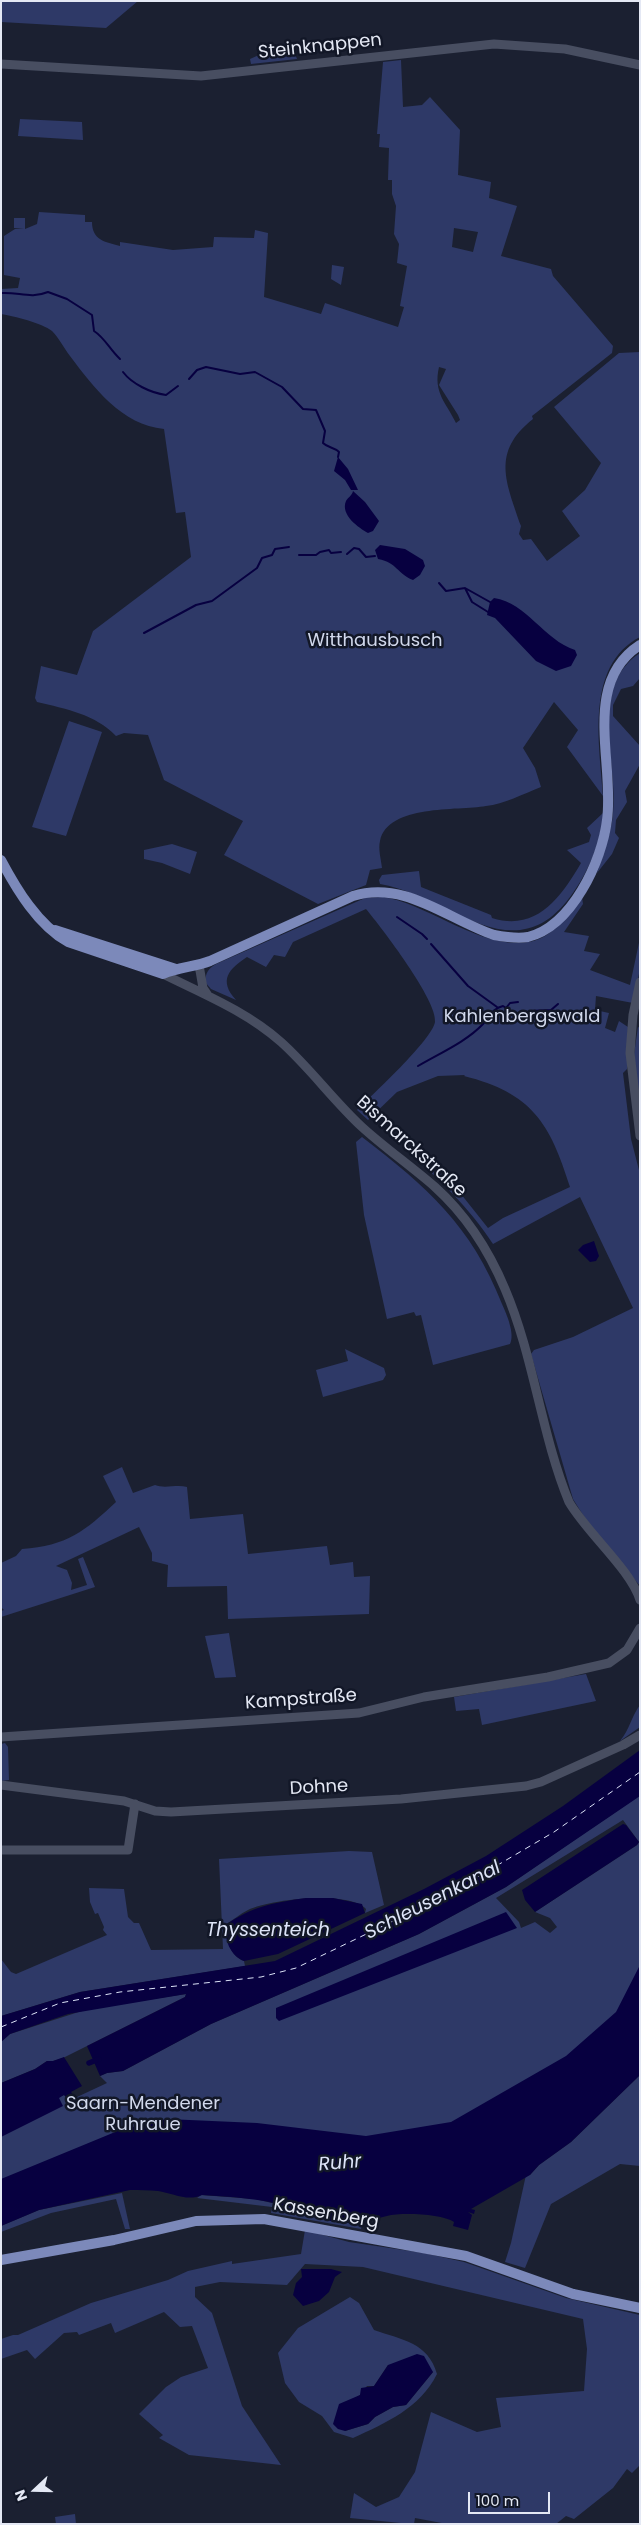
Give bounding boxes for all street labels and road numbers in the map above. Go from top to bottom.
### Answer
street label: Steinknappen [257,30,383,64]
street label: Bismarckstraße [351,1092,471,1202]
street label: Kampstraße [244,1685,358,1715]
street label: Dohne [289,1776,349,1800]
street label: Kassenberg [272,2194,380,2234]

